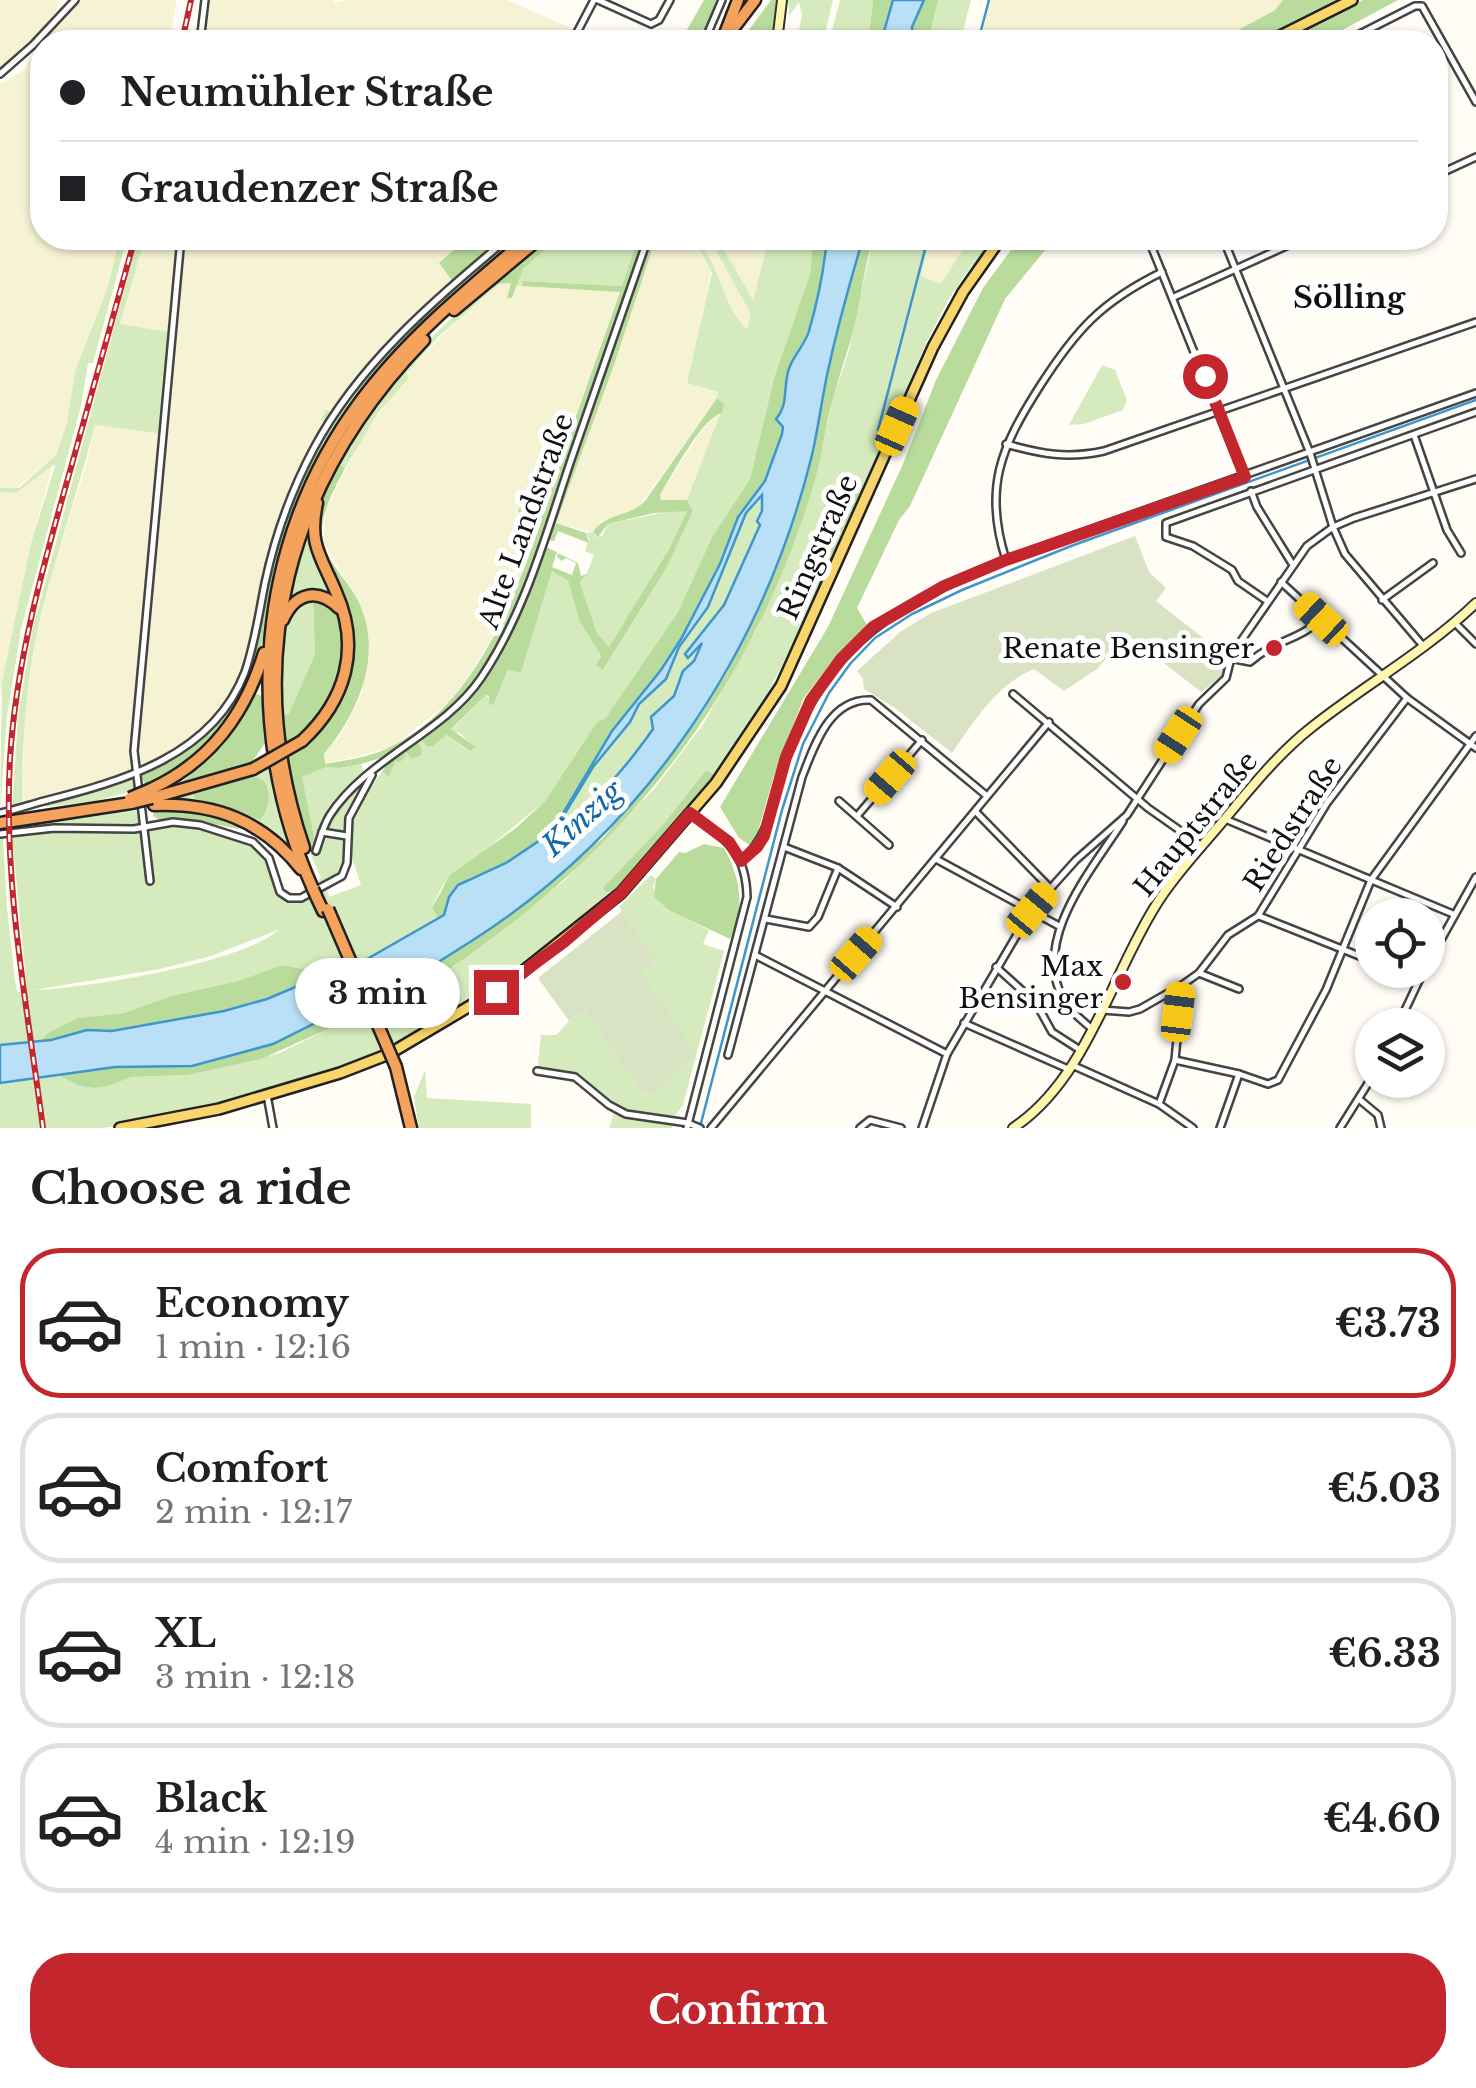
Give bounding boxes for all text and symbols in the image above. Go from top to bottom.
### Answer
text: Neumühler Straße [120,69,494,116]
text: Graudenzer Straße [120,165,499,212]
district label: Sölling [1293,279,1406,316]
route start [1183,354,1228,399]
car [871,392,923,460]
street label: Alte Landstraße [470,408,581,634]
street label: Ringstraße [770,469,866,625]
car [1289,588,1353,650]
place label: Renate Bensinger [1002,631,1255,666]
marker: Renate Bensinger [1263,637,1285,659]
car [1149,702,1207,768]
street label: Hauptstraße [1127,744,1265,904]
car [859,745,921,809]
street label: Riedstraße [1236,750,1350,898]
water label: Kinzig [533,771,631,864]
car [1001,877,1063,943]
map controls [1355,898,1445,1098]
button: locate [1355,898,1445,988]
car [825,922,887,986]
place label: Max Bensinger [959,949,1104,1016]
callout: 3 min [296,957,461,1027]
route end [474,970,519,1015]
marker: Max Bensinger [1112,971,1134,993]
text: 3 min [328,973,427,1013]
car [1159,980,1197,1044]
button: layers [1355,1008,1445,1098]
text: Choose a ride [30,1160,352,1216]
icon: car [35,1278,125,1368]
text: Economy [155,1280,349,1327]
text: €3.73 [1335,1300,1441,1347]
text: 1 min · 12:16 [155,1327,351,1367]
icon: car [35,1443,125,1533]
text: Comfort [155,1445,328,1492]
text: €5.03 [1327,1465,1441,1512]
text: 2 min · 12:17 [155,1492,352,1532]
icon: car [35,1608,125,1698]
text: XL [155,1610,216,1657]
text: €6.33 [1328,1630,1441,1677]
text: 3 min · 12:18 [155,1657,355,1697]
icon: car [35,1773,125,1863]
text: Black [155,1775,267,1822]
text: €4.60 [1323,1795,1441,1842]
text: 4 min · 12:19 [155,1822,356,1862]
button: Confirm [30,1953,1446,2068]

